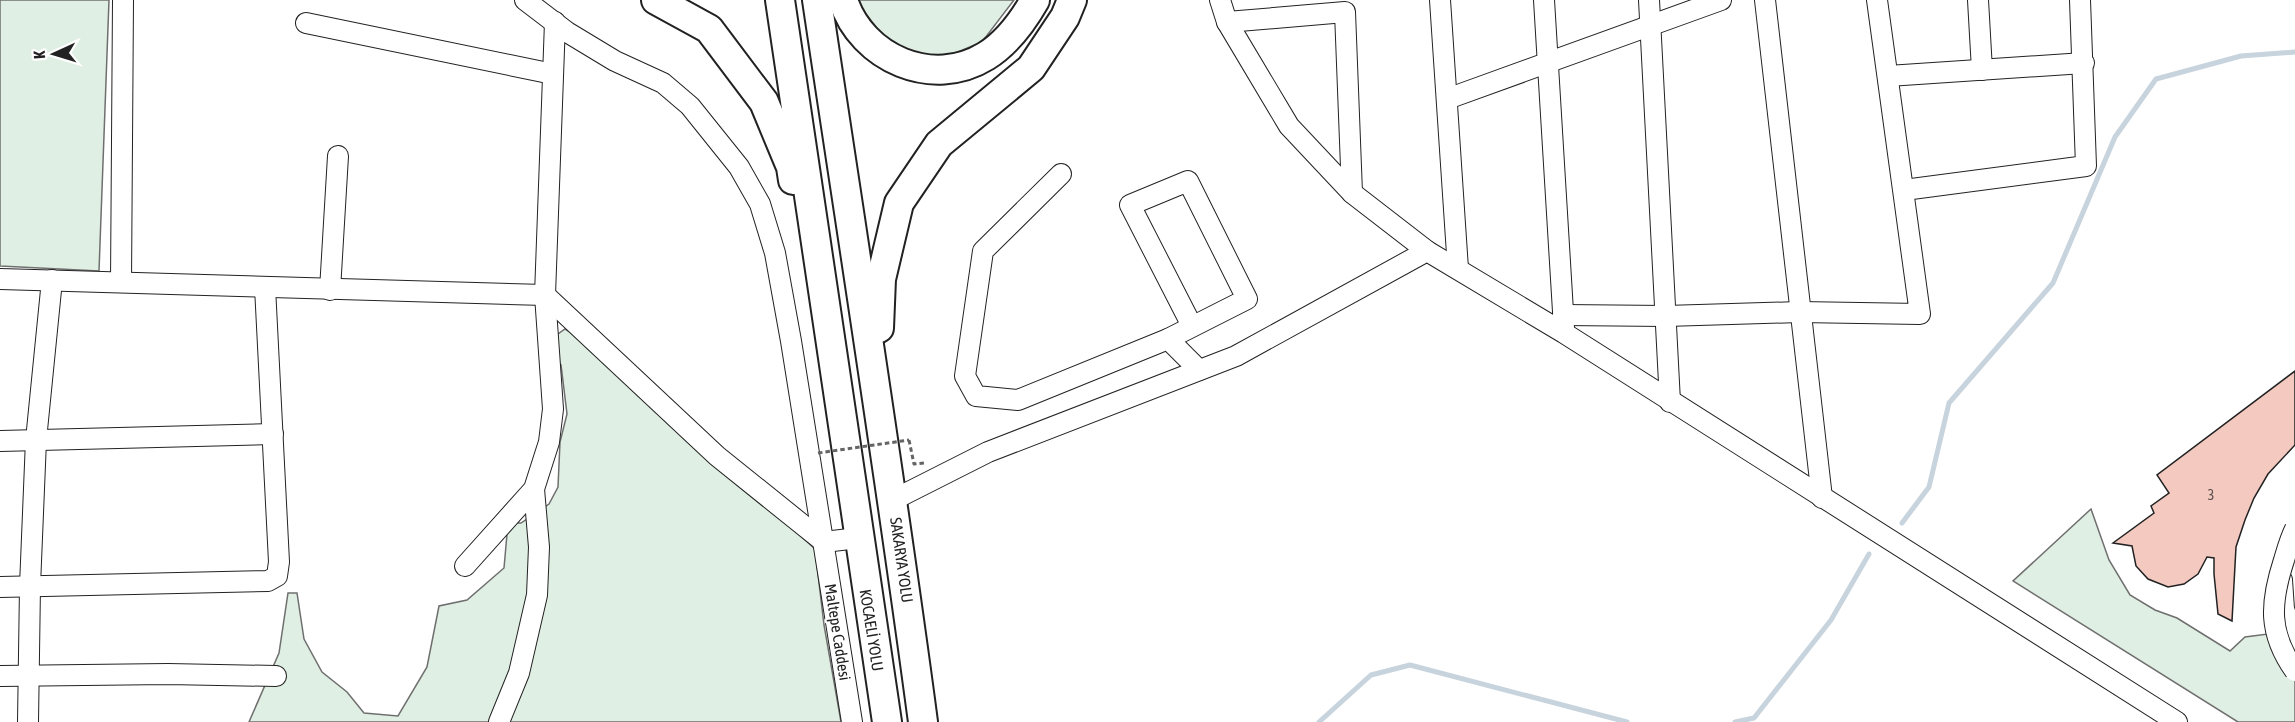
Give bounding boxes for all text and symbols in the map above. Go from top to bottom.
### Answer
north arrow [24,24,84,84]
text: K [30,50,48,60]
house number: 3 [2208,487,2214,503]
street label: SAKARYA YOLU [887,516,917,604]
street label: Maltepe Caddesi [820,582,855,682]
street label: KOCAELİ YOLU [857,588,887,672]

